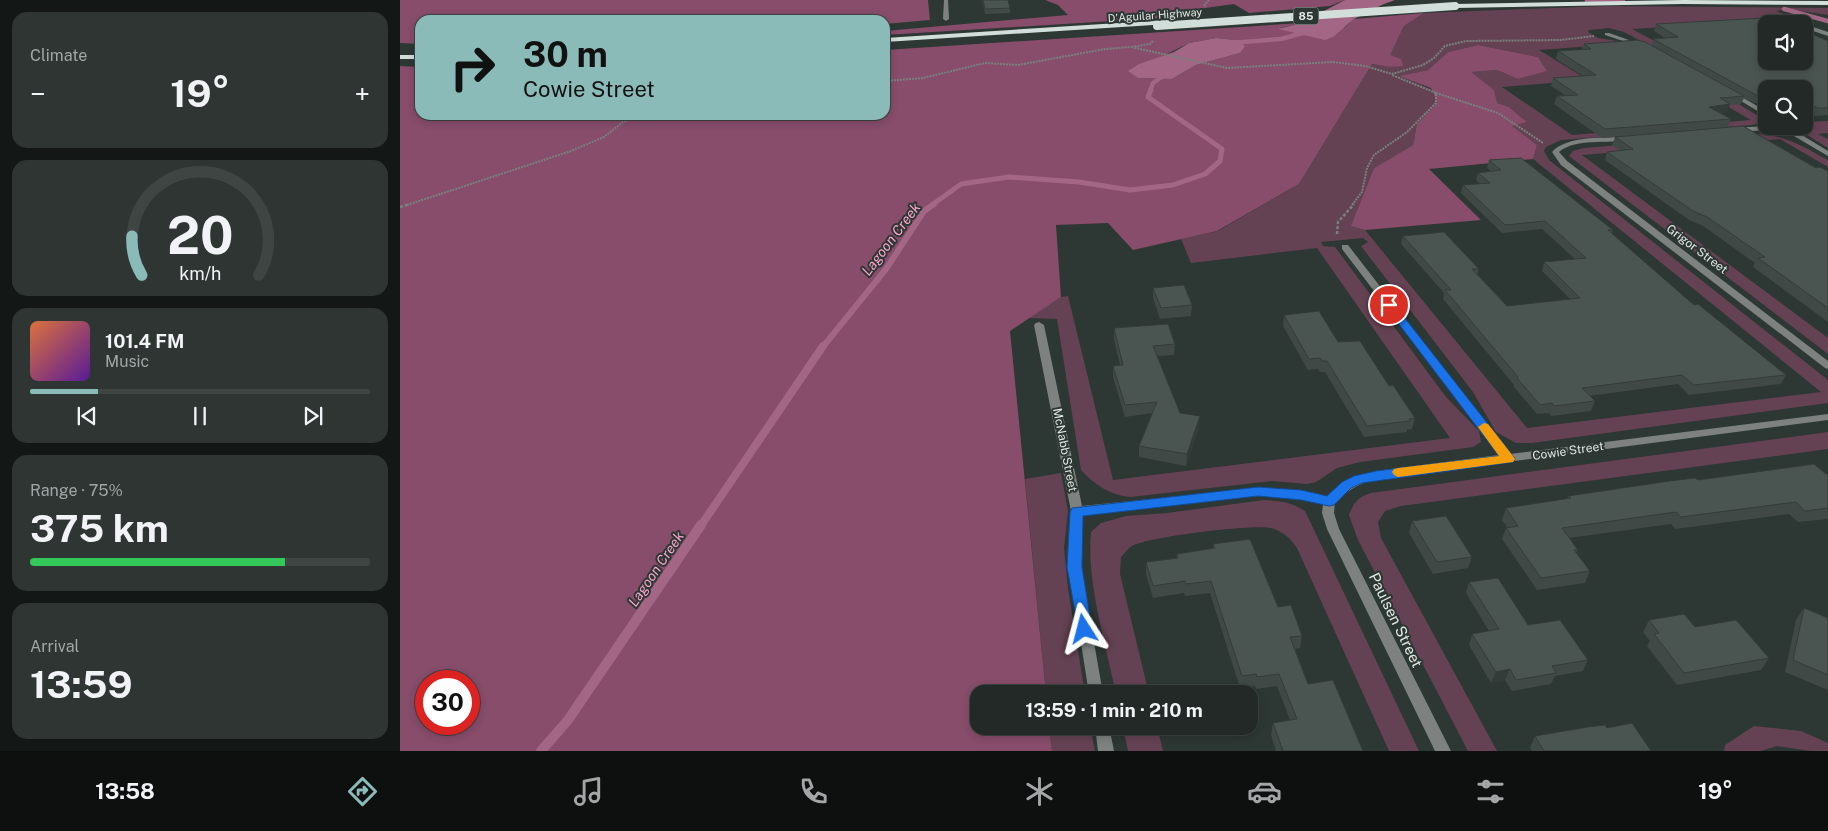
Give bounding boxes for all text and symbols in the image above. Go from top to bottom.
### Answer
street label: D'Aguilar Highway [1107,6,1203,24]
road number: 85 [1294,8,1318,24]
map controls [1758,15,1813,135]
button: sound [1758,15,1813,70]
text: 30 m [523,34,608,75]
icon: right [440,35,505,100]
text: Climate [30,46,87,65]
text: 19° [170,71,230,116]
text: Cowie Street [523,76,655,102]
text: − [30,77,46,110]
text: + [354,77,370,110]
button: search [1758,80,1813,135]
water label: Lagoon Creek [858,199,924,278]
text: 20 [167,205,233,266]
street label: Grigor Street [1664,221,1731,277]
text: km/h [179,263,221,284]
pin [1368,284,1410,326]
icon: arrive [1375,291,1403,319]
text: 101.4 FM [105,330,184,352]
text: Music [105,352,149,371]
icon: previous [73,402,101,430]
icon: pause [186,402,214,430]
icon: next [299,402,327,430]
street label: McNabb Street [1050,407,1080,493]
street label: Cowie Street [1531,439,1605,463]
text: Range · 75% [30,481,123,500]
text: 375 km [30,506,169,551]
water label: Lagoon Creek [625,528,687,609]
street label: Paulsen Street [1366,570,1426,670]
position arrow [1057,602,1109,654]
text: Arrival [30,637,79,656]
text: 13:59 [30,662,132,707]
speed limit sign: 30 [415,670,480,735]
text: 13:59 · 1 min · 210 m [1025,699,1203,721]
icon: directions [345,774,380,809]
icon: music [571,774,606,809]
icon: phone [796,774,831,809]
icon: climate [1022,774,1057,809]
icon: car [1247,774,1282,809]
icon: filters [1473,774,1508,809]
text: 13:58 [95,778,155,804]
text: 19° [1698,778,1733,804]

